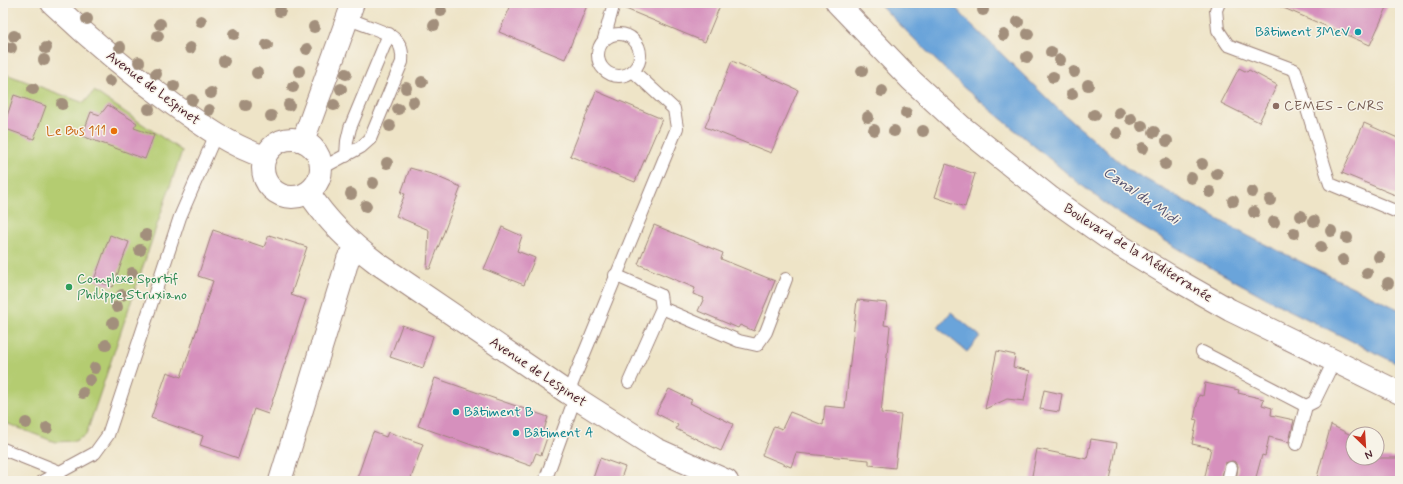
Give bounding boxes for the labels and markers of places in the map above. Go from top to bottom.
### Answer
place label: Bâtiment 3MeV [1255,23,1350,41]
marker: Bâtiment 3MeV [1353,27,1363,37]
place label: CEMES - CNRS [1284,97,1384,115]
marker: CEMES - CNRS [1271,101,1281,111]
place label: Le Bus 111 [46,122,106,140]
marker: Le Bus 111 [109,126,119,136]
place label: Complexe Sportif Philippe Struxiano [77,270,187,304]
marker: Complexe Sportif Philippe Struxiano [64,282,74,292]
place label: Bâtiment B [464,403,534,421]
marker: Bâtiment B [451,407,461,417]
place label: Bâtiment A [524,424,594,442]
marker: Bâtiment A [511,428,521,438]

